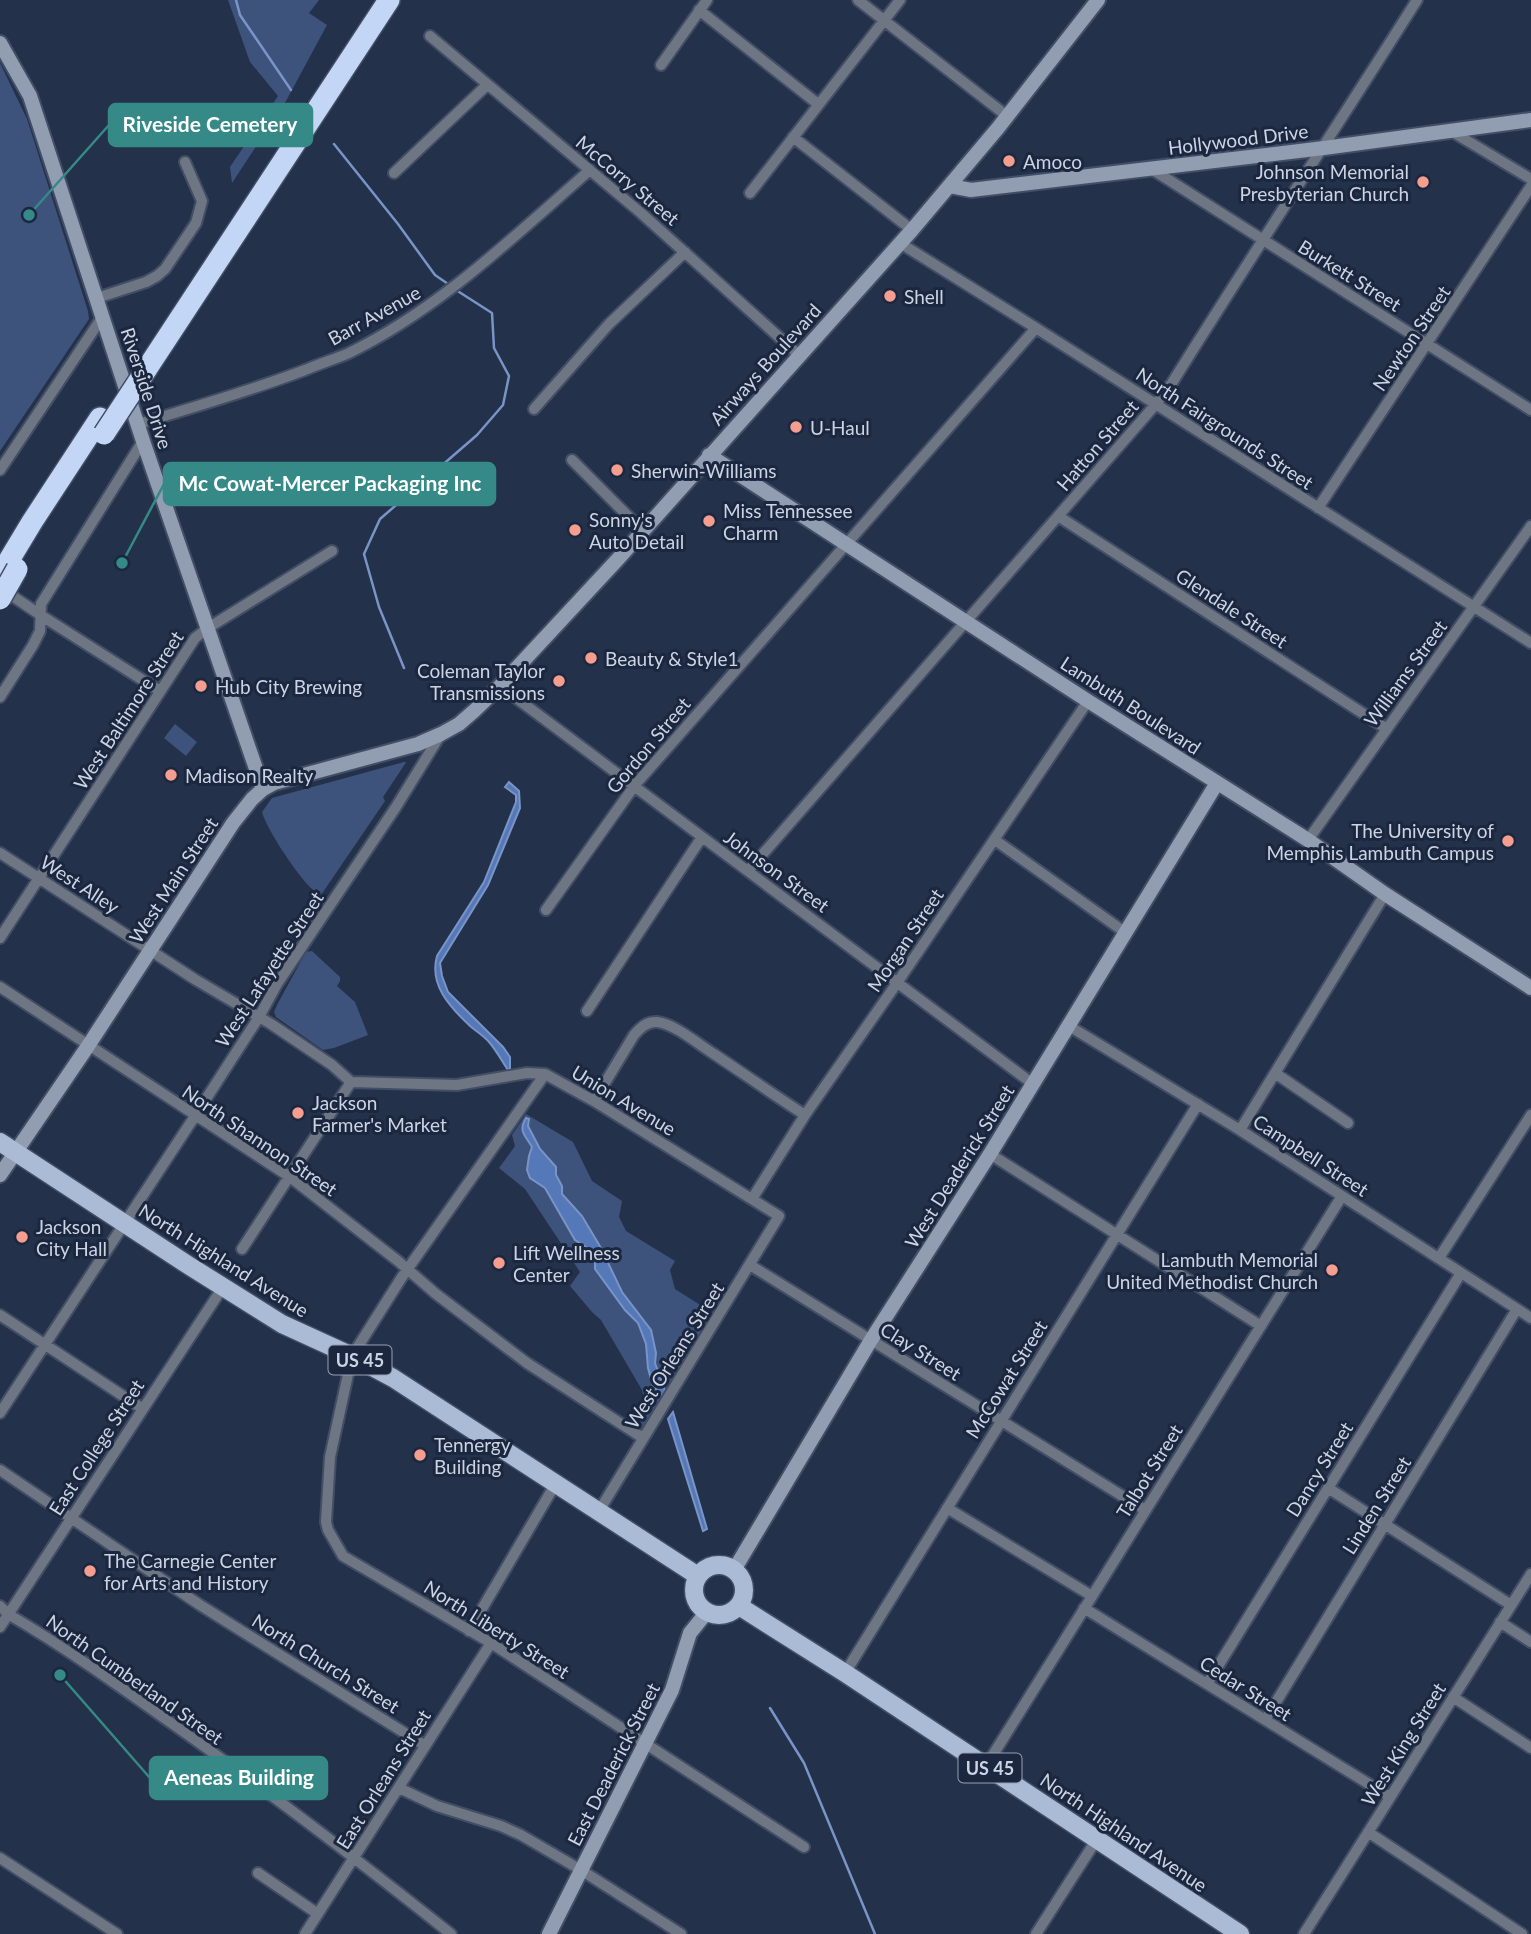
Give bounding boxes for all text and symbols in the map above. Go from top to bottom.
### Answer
callout: Riveside Cemetery [109,104,312,146]
text: Riveside Cemetery [123,111,298,136]
street label: Hollywood Drive [1167,119,1309,159]
street label: McCorry Street [572,130,684,230]
place label: Amoco [1023,150,1082,173]
marker: Amoco [1001,153,1017,169]
place label: Johnson Memorial Presbyterian Church [1240,160,1409,205]
marker: Johnson Memorial Presbyterian Church [1415,174,1431,190]
street label: Burkett Street [1294,234,1406,316]
street label: Barr Avenue [324,280,424,350]
street label: Newton Street [1367,281,1455,395]
place label: Shell [904,285,944,308]
marker: Shell [882,288,898,304]
street label: Airways Boulevard [705,299,825,429]
street label: Riverside Drive [117,324,177,452]
street label: North Fairgrounds Street [1132,362,1318,494]
street label: Hatton Street [1051,395,1143,495]
place label: U-Haul [810,416,870,439]
marker: U-Haul [788,419,804,435]
place label: Sherwin-Williams [631,459,777,482]
marker: Sherwin-Williams [609,462,625,478]
callout: Mc Cowat-Mercer Packaging Inc [164,463,495,505]
text: Mc Cowat-Mercer Packaging Inc [179,470,481,495]
place label: Miss Tennessee Charm [723,499,853,544]
place label: Sonny's Auto Detail [589,508,684,553]
marker: Miss Tennessee Charm [701,513,717,529]
marker: Sonny's Auto Detail [567,522,583,538]
street label: Glendale Street [1172,563,1292,653]
street label: Williams Street [1359,615,1451,731]
street label: West Baltimore Street [68,626,188,793]
place label: Beauty & Style1 [605,647,739,670]
marker: Beauty & Style1 [583,650,599,666]
street label: Lambuth Boulevard [1057,651,1205,759]
place label: Coleman Taylor Transmissions [417,659,545,704]
marker: Coleman Taylor Transmissions [551,673,567,689]
place label: Hub City Brewing [215,675,362,698]
marker: Hub City Brewing [193,678,209,694]
street label: Gordon Street [601,692,695,798]
place label: Madison Realty [185,764,314,787]
marker: Madison Realty [163,767,179,783]
street label: West Main Street [124,813,222,947]
place label: The University of Memphis Lambuth Campus [1267,819,1494,864]
street label: Johnson Street [720,825,834,917]
marker: The University of Memphis Lambuth Campus [1500,833,1516,849]
street label: West Alley [36,850,124,918]
street label: Morgan Street [862,884,948,996]
street label: West Lafayette Street [210,887,328,1051]
street label: Union Avenue [568,1060,680,1140]
street label: North Shannon Street [178,1080,342,1200]
street label: West Deaderick Street [899,1080,1019,1252]
place label: Jackson Farmer's Market [312,1091,447,1136]
marker: Jackson Farmer's Market [290,1105,306,1121]
street label: Campbell Street [1249,1109,1373,1201]
street label: North Highland Avenue [135,1198,313,1322]
place label: Jackson City Hall [36,1215,107,1260]
marker: Jackson City Hall [14,1229,30,1245]
place label: Lift Wellness Center [513,1241,620,1286]
place label: Lambuth Memorial United Methodist Church [1106,1248,1318,1293]
marker: Lift Wellness Center [491,1255,507,1271]
marker: Lambuth Memorial United Methodist Church [1324,1262,1340,1278]
street label: West Orleans Street [620,1277,728,1432]
street label: McCowat Street [960,1315,1052,1442]
street label: Clay Street [876,1317,966,1385]
road number: US 45 [328,1345,392,1374]
street label: East College Street [44,1375,149,1519]
street label: Dancy Street [1281,1417,1357,1521]
street label: Talbot Street [1111,1420,1187,1522]
place label: Tennergy Building [434,1433,511,1478]
marker: Tennergy Building [412,1447,428,1463]
street label: Linden Street [1337,1452,1415,1558]
place label: The Carnegie Center for Arts and History [104,1549,276,1594]
marker: The Carnegie Center for Arts and History [82,1563,98,1579]
street label: North Liberty Street [420,1575,574,1683]
street label: North Church Street [248,1608,404,1718]
street label: North Cumberland Street [42,1609,228,1749]
street label: Cedar Street [1196,1651,1296,1725]
street label: West King Street [1356,1678,1450,1810]
street label: East Deaderick Street [562,1679,664,1849]
street label: East Orleans Street [331,1705,435,1853]
road number: US 45 [958,1754,1021,1783]
callout: Aeneas Building [150,1757,327,1799]
text: Aeneas Building [163,1764,314,1789]
street label: North Highland Avenue [1036,1768,1212,1896]

